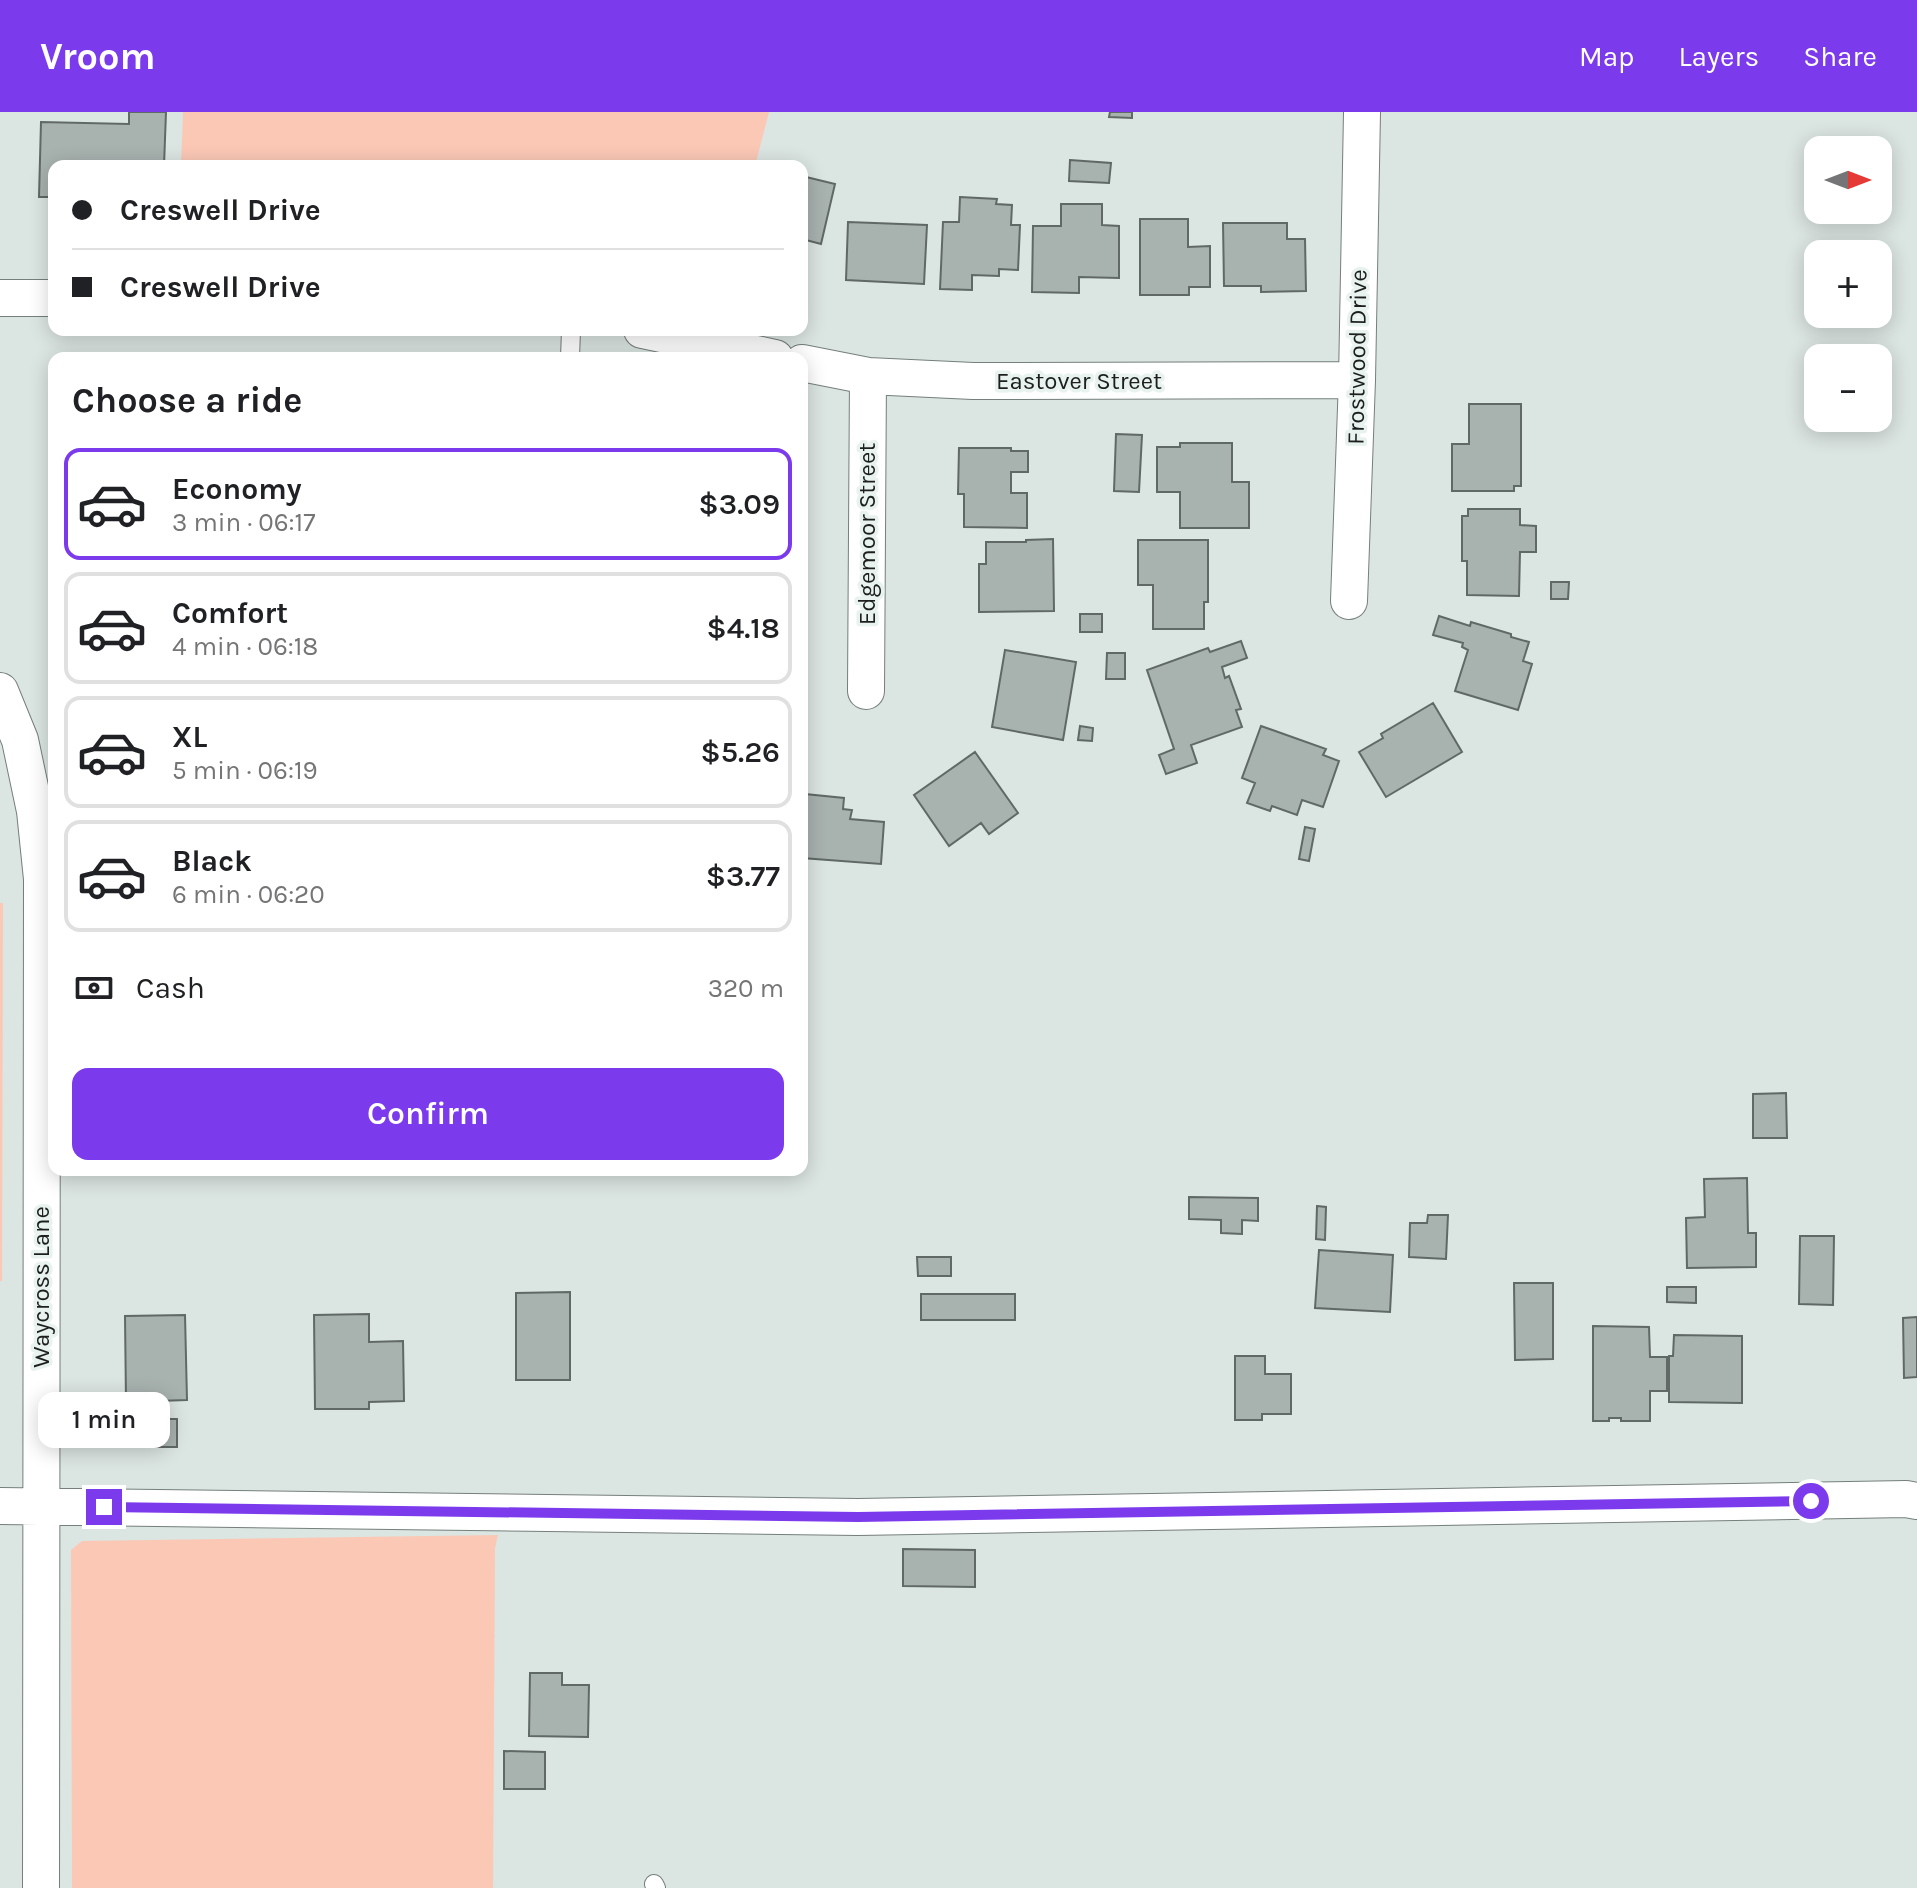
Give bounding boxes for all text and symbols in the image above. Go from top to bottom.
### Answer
text: Vroom [40,34,156,79]
text: Map [1579,40,1634,73]
text: Layers [1678,40,1759,73]
text: Share [1803,40,1877,73]
north arrow [1804,136,1892,224]
map controls [1804,136,1892,432]
text: Creswell Drive [120,192,321,228]
button: + [1804,240,1892,328]
text: Creswell Drive [120,269,321,305]
street label: Frostwood Drive [1341,269,1373,445]
button: − [1804,344,1892,432]
street label: Eastover Street [996,367,1162,395]
text: Choose a ride [72,379,302,421]
street label: Edgemoor Street [853,443,881,625]
icon: car [76,468,148,540]
text: Economy [172,471,302,507]
text: $3.09 [699,486,780,522]
text: 3 min · 06:17 [172,507,315,538]
icon: car [76,592,148,664]
text: Comfort [172,595,288,631]
text: $4.18 [706,610,780,646]
text: 4 min · 06:18 [172,631,318,662]
icon: car [76,716,148,788]
text: XL [172,719,207,755]
text: $5.26 [700,734,780,770]
text: 5 min · 06:19 [172,755,318,786]
icon: car [76,840,148,912]
text: Black [172,843,252,879]
text: $3.77 [706,858,780,894]
text: 6 min · 06:20 [172,879,325,910]
icon: cash [72,966,116,1010]
text: Cash [136,970,205,1006]
text: 320 m [708,973,784,1004]
button: Confirm [72,1068,784,1160]
street label: Waycross Lane [27,1206,55,1368]
callout: 1 min [38,1391,170,1447]
text: 1 min [72,1404,136,1435]
route start [1793,1483,1829,1519]
route end [86,1489,122,1525]

